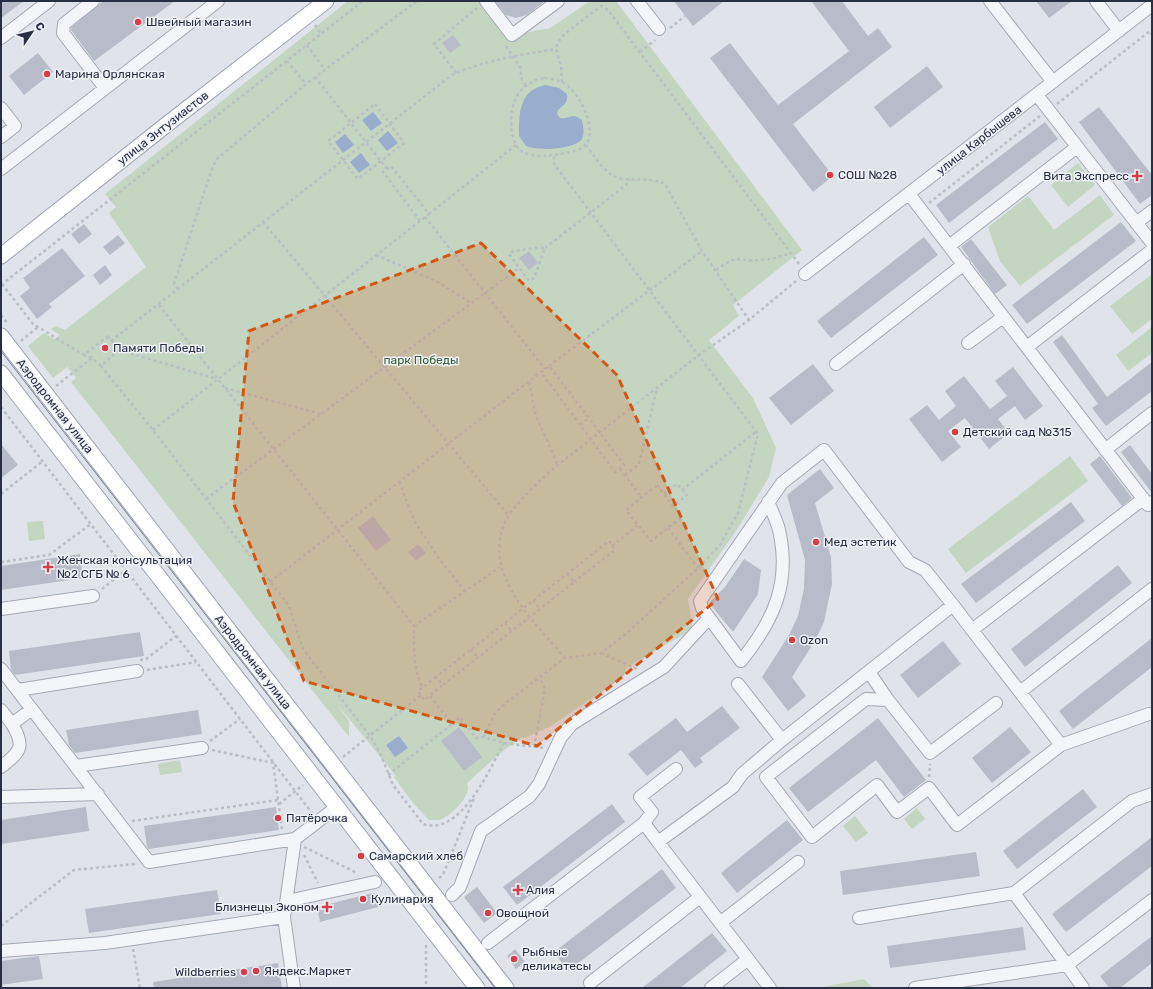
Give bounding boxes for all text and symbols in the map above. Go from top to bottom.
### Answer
north arrow [12,12,52,52]
place label: Швейный магазин [146,15,252,29]
marker: Швейный магазин [133,17,143,27]
text: С [32,20,47,34]
place label: Марина Орлянская [55,67,165,81]
marker: Марина Орлянская [42,69,52,79]
street label: улица Энтузиастов [115,88,212,168]
street label: улица Карбышева [934,102,1024,178]
place label: СОШ №28 [838,168,897,182]
place label: Вита Экспресс [1043,169,1129,183]
marker: СОШ №28 [825,170,835,180]
marker: Вита Экспресс [1132,171,1142,181]
place label: Памяти Победы [113,341,204,355]
marker: Памяти Победы [100,343,110,353]
park label: парк Победы [383,353,459,367]
street label: Аэродромная улица [14,356,96,456]
place label: Детский сад №315 [963,425,1072,439]
marker: Детский сад №315 [950,427,960,437]
place label: Мед эстетик [824,535,897,549]
marker: Мед эстетик [811,537,821,547]
place label: Женская консультация №2 СГБ № 6 [57,553,192,581]
marker: Женская консультация №2 СГБ № 6 [42,561,54,573]
street label: Аэродромная улица [212,612,294,712]
place label: Ozon [800,633,828,647]
marker: Ozon [787,635,797,645]
place label: Пятёрочка [286,811,348,825]
marker: Пятёрочка [273,813,283,823]
place label: Самарский хлеб [369,849,463,863]
marker: Самарский хлеб [356,851,366,861]
place label: Алия [526,883,555,897]
marker: Алия [513,885,523,895]
place label: Кулинария [371,892,433,906]
marker: Кулинария [358,894,368,904]
place label: Близнецы Эконом [215,900,319,914]
marker: Близнецы Эконом [322,902,332,912]
place label: Овощной [496,906,549,920]
marker: Овощной [483,908,493,918]
place label: Рыбные деликатесы [522,945,591,973]
marker: Рыбные деликатесы [509,954,519,964]
place label: Яндекс.Маркет [264,964,351,978]
place label: Wildberries [175,965,236,979]
marker: Яндекс.Маркет [251,966,261,976]
marker: Wildberries [239,967,249,977]

